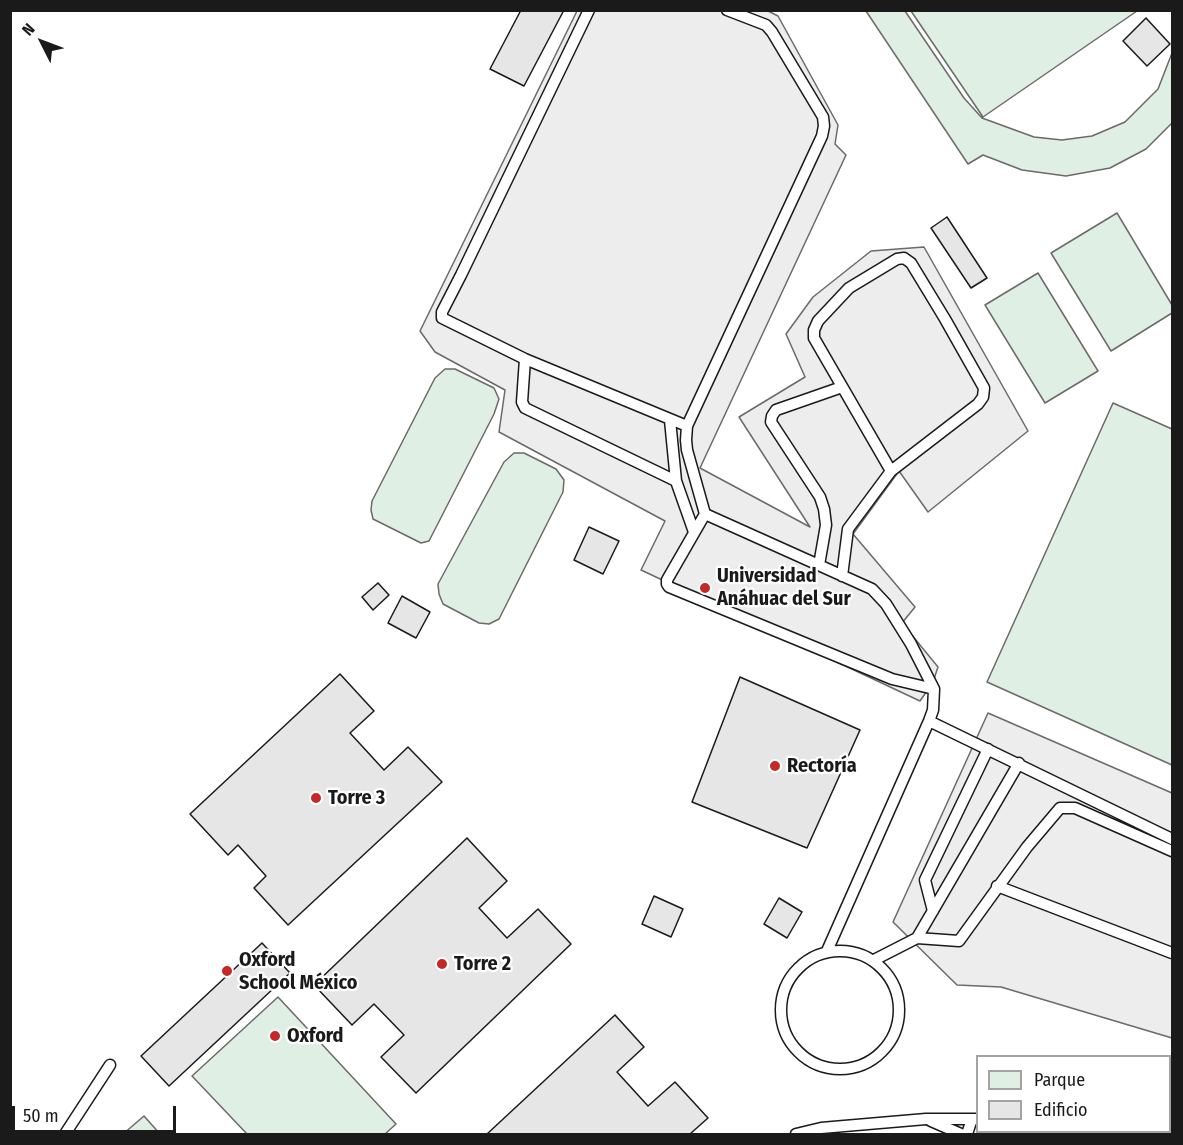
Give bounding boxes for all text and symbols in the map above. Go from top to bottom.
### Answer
north arrow [12,12,72,72]
text: N [18,20,39,40]
place label: Universidad Anáhuac del Sur [717,564,851,611]
marker: Universidad Anáhuac del Sur [698,581,712,595]
place label: Rectoría [787,754,857,778]
marker: Rectoría [768,759,782,773]
place label: Torre 3 [328,786,385,810]
marker: Torre 3 [309,791,323,805]
place label: Oxford School México [239,948,357,995]
place label: Torre 2 [454,952,511,976]
marker: Torre 2 [435,957,449,971]
marker: Oxford School México [220,964,234,978]
place label: Oxford [287,1024,343,1048]
marker: Oxford [268,1029,282,1043]
legend [976,1055,1171,1133]
text: Parque [1034,1069,1085,1091]
scale bar [15,1094,178,1132]
text: Edificio [1034,1099,1087,1121]
text: 50 m [23,1105,59,1127]

